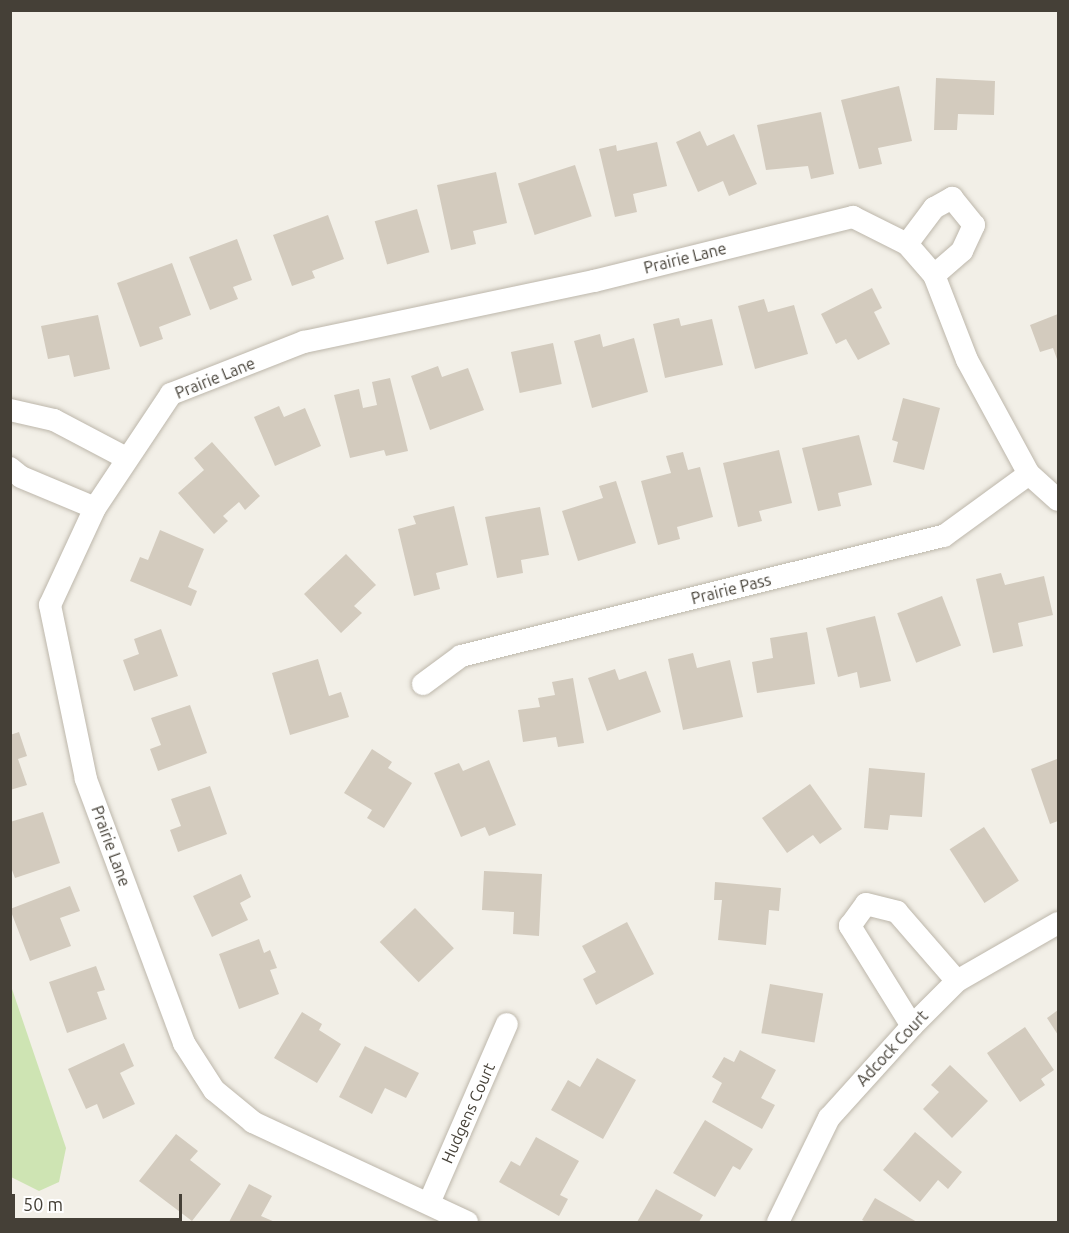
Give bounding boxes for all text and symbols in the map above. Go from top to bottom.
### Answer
street label: Prairie Lane [642,238,728,278]
street label: Prairie Lane [172,353,258,403]
street label: Prairie Pass [689,570,773,608]
street label: Prairie Lane [88,803,134,889]
street label: Adcock Court [852,1006,932,1090]
street label: Hudgens Court [437,1060,499,1166]
scale bar [15,1182,184,1220]
text: 50 m [23,1194,63,1214]

